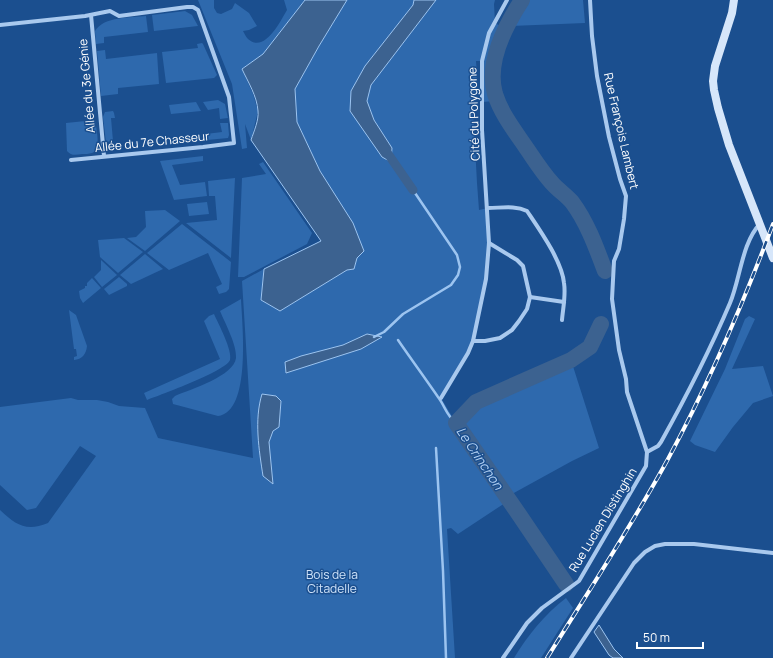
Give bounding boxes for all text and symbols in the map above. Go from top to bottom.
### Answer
street label: Allée du 3e Génie [74,38,99,134]
street label: Cité du Polygone [463,67,484,161]
street label: Rue François Lambert [600,71,643,191]
street label: Allée du 7e Chasseur [94,127,211,156]
water label: Le Crinchon [452,423,508,494]
street label: Rue Lucien Distinghin [565,464,641,575]
park label: Bois de la Citadelle [306,566,358,597]
scale bar [637,624,703,650]
text: 50 m [643,629,670,646]

